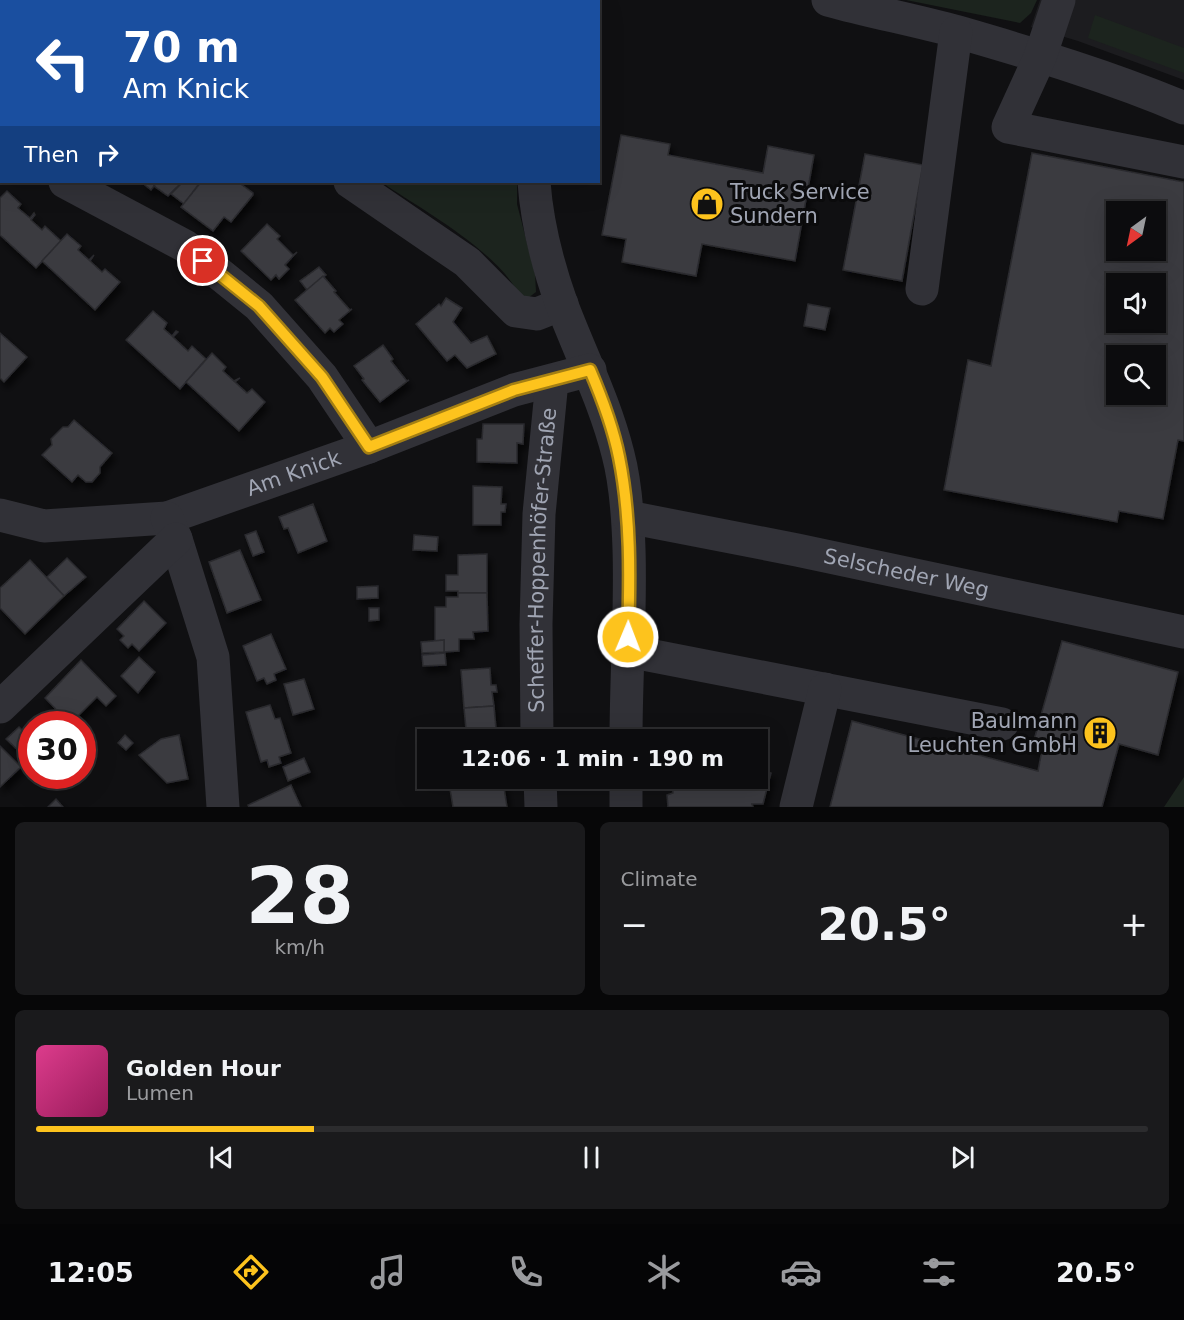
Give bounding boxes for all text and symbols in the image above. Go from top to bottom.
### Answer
text: 70 m [123,23,240,72]
icon: left [24,24,102,102]
text: Am Knick [123,73,249,104]
icon: right [91,138,124,171]
text: Then [24,142,79,167]
place label: Truck Service Sundern [729,180,870,228]
shop icon: Truck Service Sundern [689,186,725,222]
north arrow [1106,201,1166,261]
map controls [1106,201,1166,405]
pin [177,235,228,286]
icon: arrive [186,244,219,277]
button: sound [1106,273,1166,333]
button: search [1106,345,1166,405]
street label: Scheffer-Hoppenhöfer-Straße [524,407,561,713]
street label: Am Knick [243,446,345,501]
street label: Selscheder Weg [822,544,991,602]
position arrow [596,605,660,669]
place label: Baulmann Leuchten GmbH [908,709,1077,757]
speed limit sign: 30 [18,711,96,789]
building icon: Baulmann Leuchten GmbH [1082,715,1118,751]
text: 12:06 · 1 min · 190 m [461,746,724,771]
text: 28 [245,851,354,941]
text: Climate [621,867,697,891]
text: 20.5° [817,898,951,951]
text: − [621,905,648,944]
text: + [1120,905,1148,944]
text: km/h [275,935,325,959]
text: Golden Hour [126,1056,281,1081]
text: Lumen [126,1081,194,1105]
icon: previous [205,1141,238,1174]
icon: pause [575,1141,608,1174]
icon: next [946,1141,979,1174]
icon: directions [230,1251,272,1293]
icon: music [367,1251,409,1293]
icon: phone [505,1251,547,1293]
icon: climate [643,1251,685,1293]
icon: car [780,1251,822,1293]
icon: filters [918,1251,960,1293]
text: 12:05 [48,1257,134,1288]
text: 20.5° [1056,1257,1136,1288]

